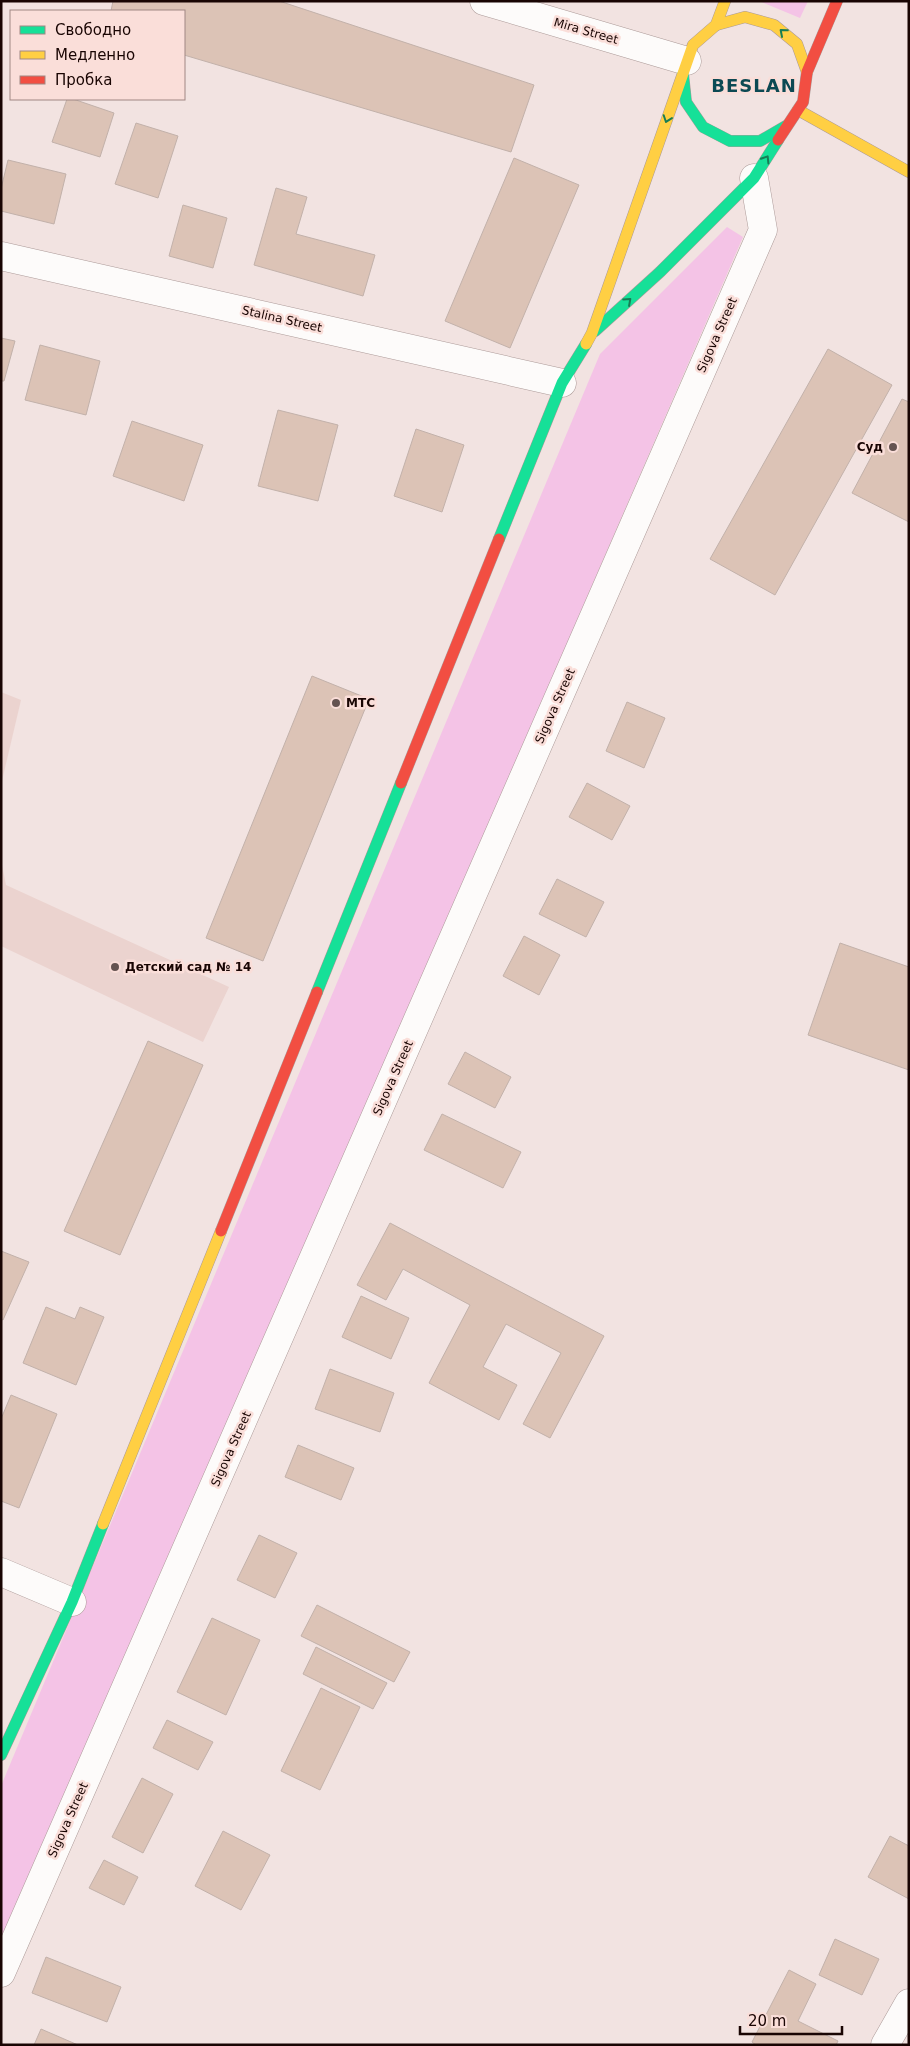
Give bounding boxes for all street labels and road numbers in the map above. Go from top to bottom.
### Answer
street label: Mira Street [552,15,620,47]
street label: Sigova Street [694,295,740,375]
street label: Stalina Street [241,303,324,335]
street label: Sigova Street [532,666,578,746]
street label: Sigova Street [370,1038,416,1118]
street label: Sigova Street [208,1409,254,1489]
street label: Sigova Street [45,1780,91,1860]

